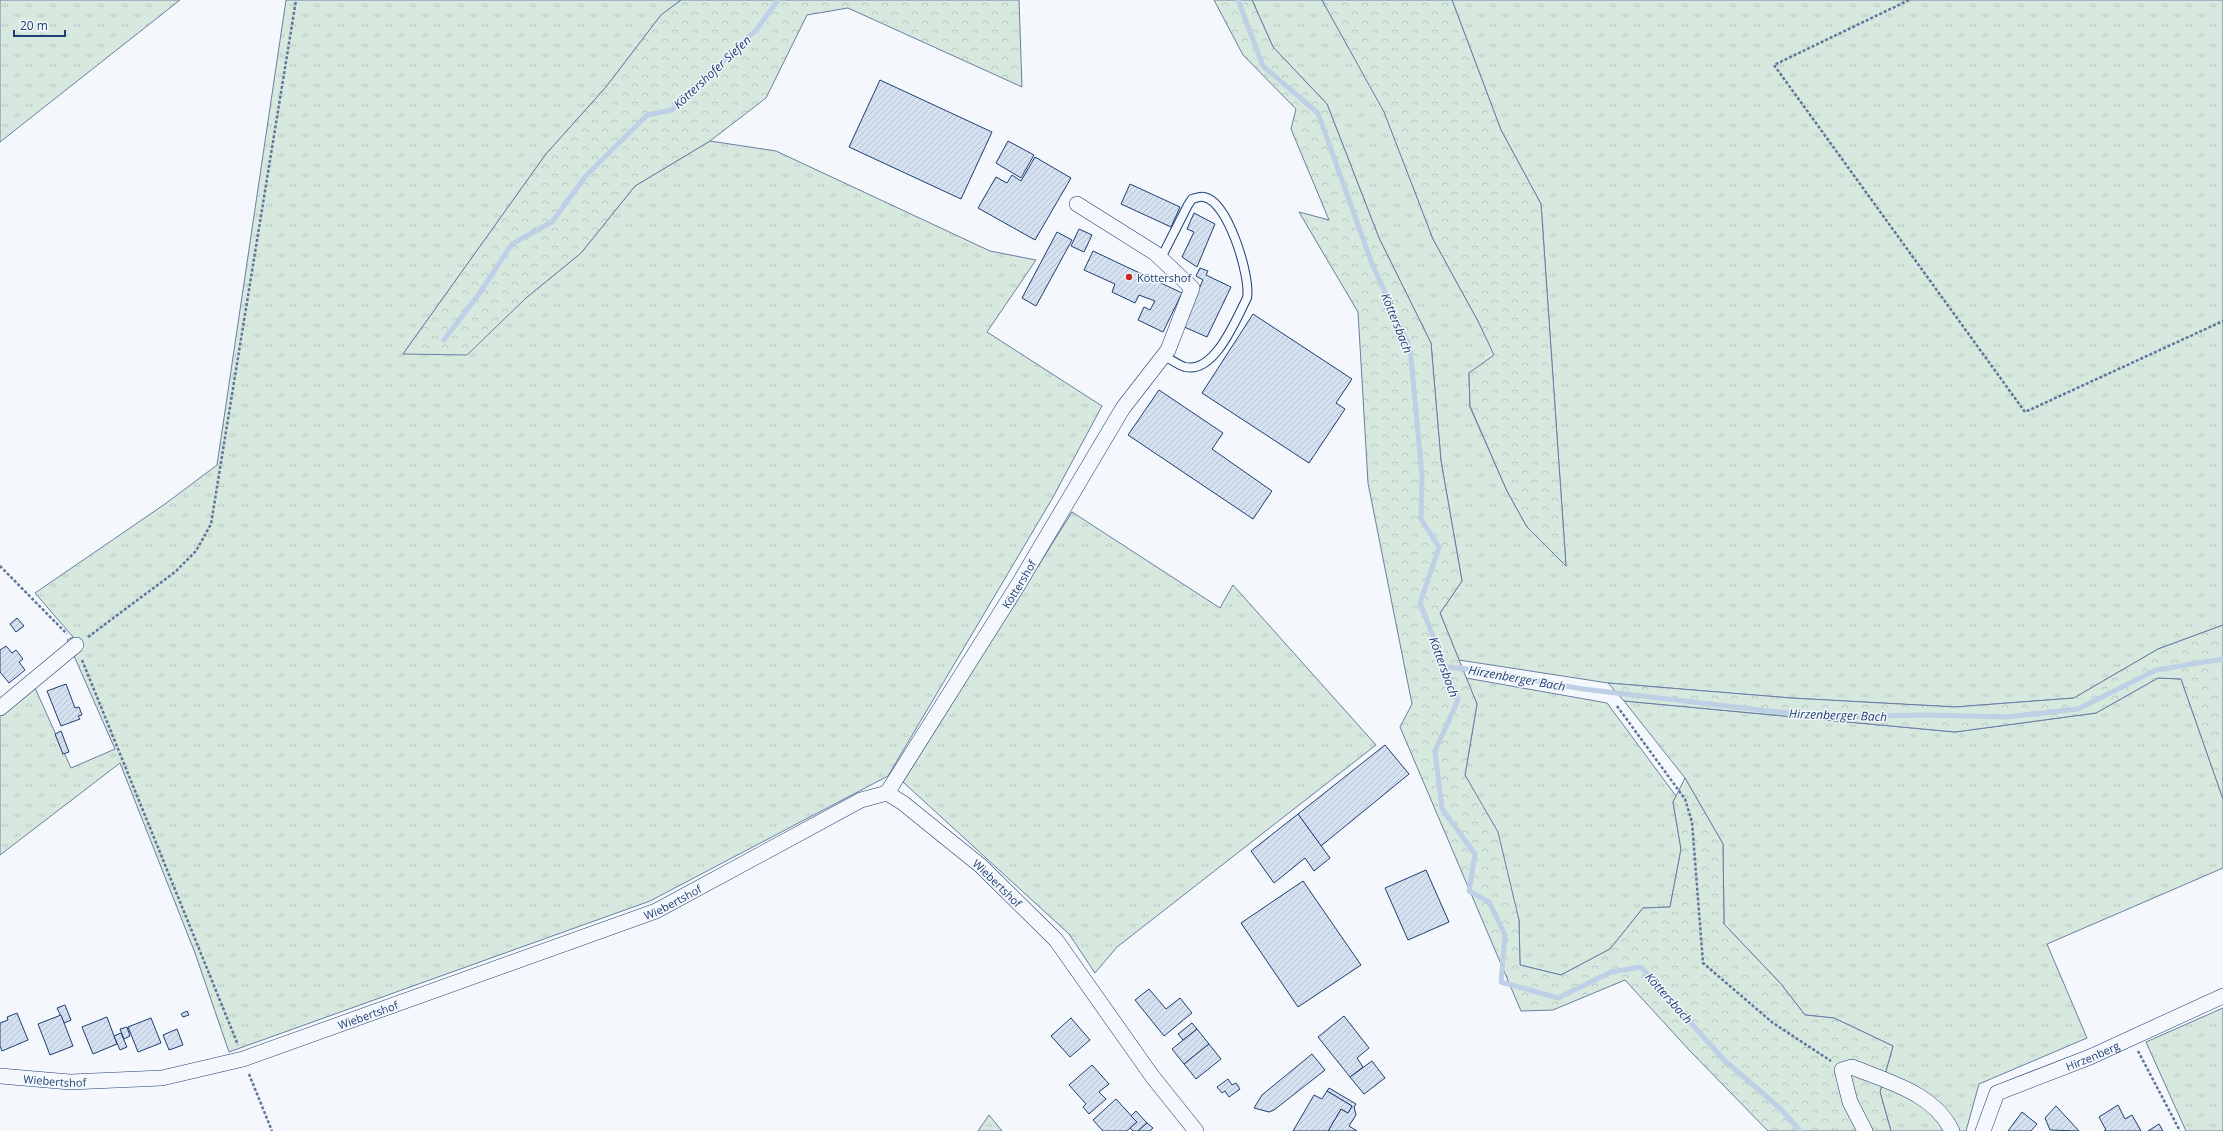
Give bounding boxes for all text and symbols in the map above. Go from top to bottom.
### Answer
scale bar [14,12,65,38]
text: 20 m [20,17,48,34]
water label: Köttershofer Siefen [670,32,755,112]
place label: Köttershof [1137,270,1192,285]
marker: Köttershof [1124,272,1134,282]
water label: Köttersbach [1377,290,1417,356]
street label: Köttershof [998,556,1040,611]
water label: Köttersbach [1425,634,1463,700]
water label: Hirzenberger Bach [1467,661,1567,695]
water label: Hirzenberger Bach [1789,705,1887,725]
street label: Wiebertshof [970,855,1026,911]
street label: Wiebertshof [642,880,705,922]
water label: Köttersbach [1641,969,1697,1027]
street label: Wiebertshof [336,996,401,1032]
street label: Hirzenberg [2063,1037,2122,1073]
street label: Wiebertshof [23,1071,88,1090]

